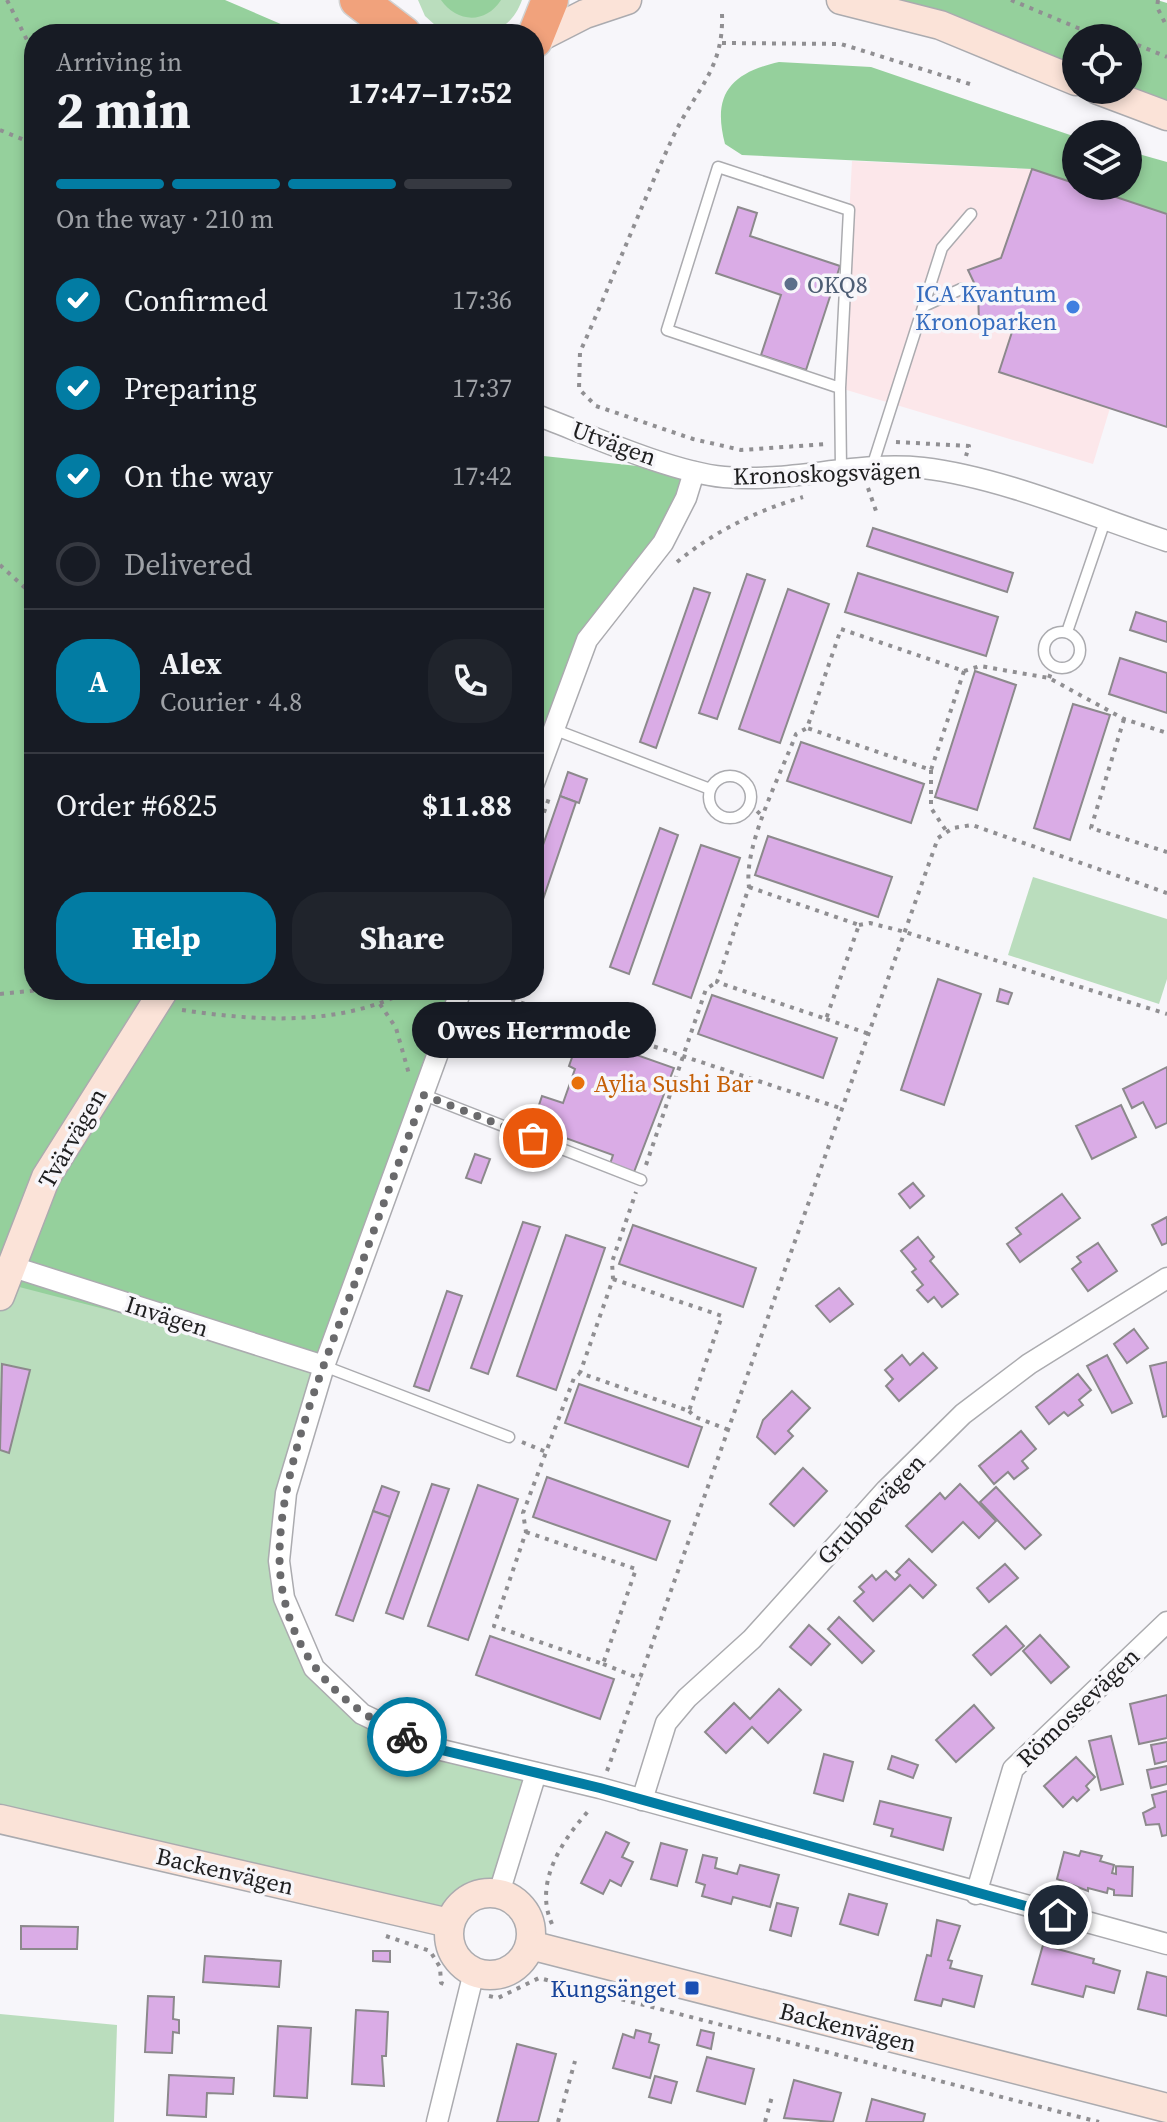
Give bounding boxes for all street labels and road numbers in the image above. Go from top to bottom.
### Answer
street label: Utvägen [567,413,661,473]
street label: Kronoskogsvägen [732,453,922,493]
street label: Tvärvägen [30,1082,114,1194]
street label: Invägen [121,1287,213,1345]
street label: Grubbevägen [810,1446,932,1572]
street label: Römossevägen [1009,1640,1147,1774]
street label: Backenvägen [153,1839,297,1903]
street label: Backenvägen [776,1994,920,2060]

